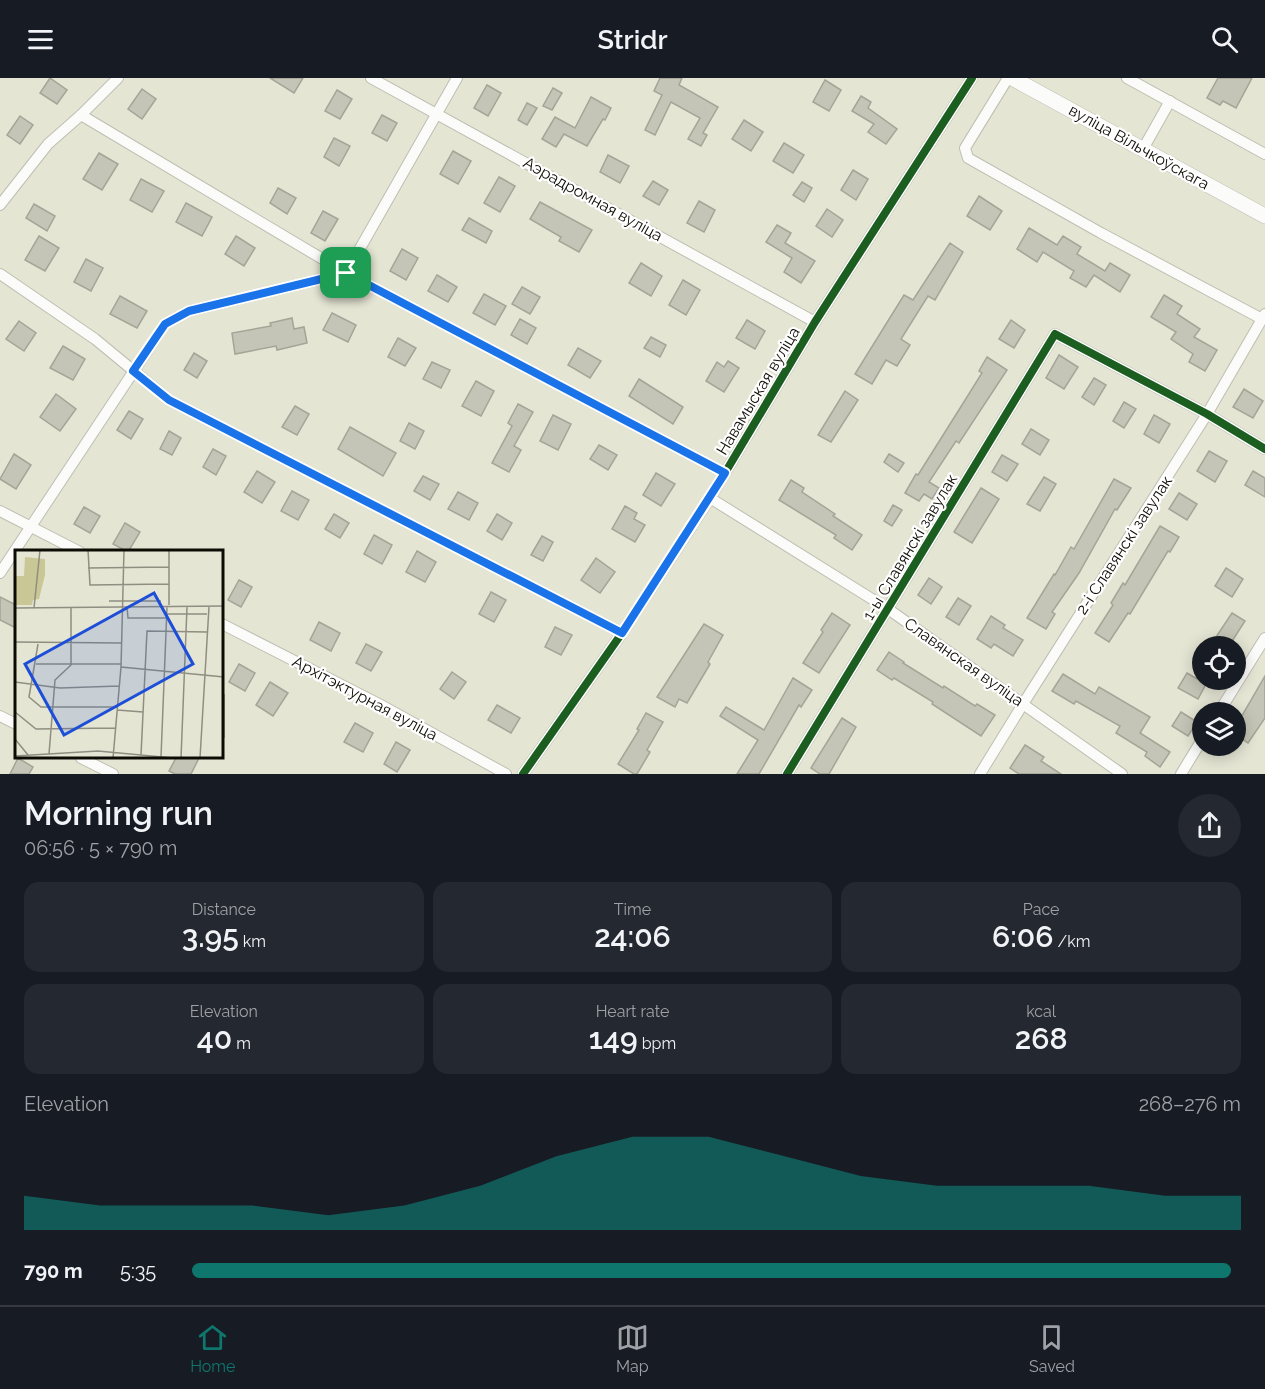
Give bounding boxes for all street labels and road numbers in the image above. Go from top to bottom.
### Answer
street label: вуліца Вільчкоўскага [1065,100,1213,194]
street label: Аэрадромная вуліца [520,153,666,245]
street label: Навамыская вуліца [712,324,804,458]
street label: 1-ы Славянскі завулак [859,470,961,624]
street label: 2-і Славянскі завулак [1072,472,1176,618]
street label: Славянская вуліца [901,614,1027,710]
street label: Архітэктурная вуліца [289,652,441,744]

